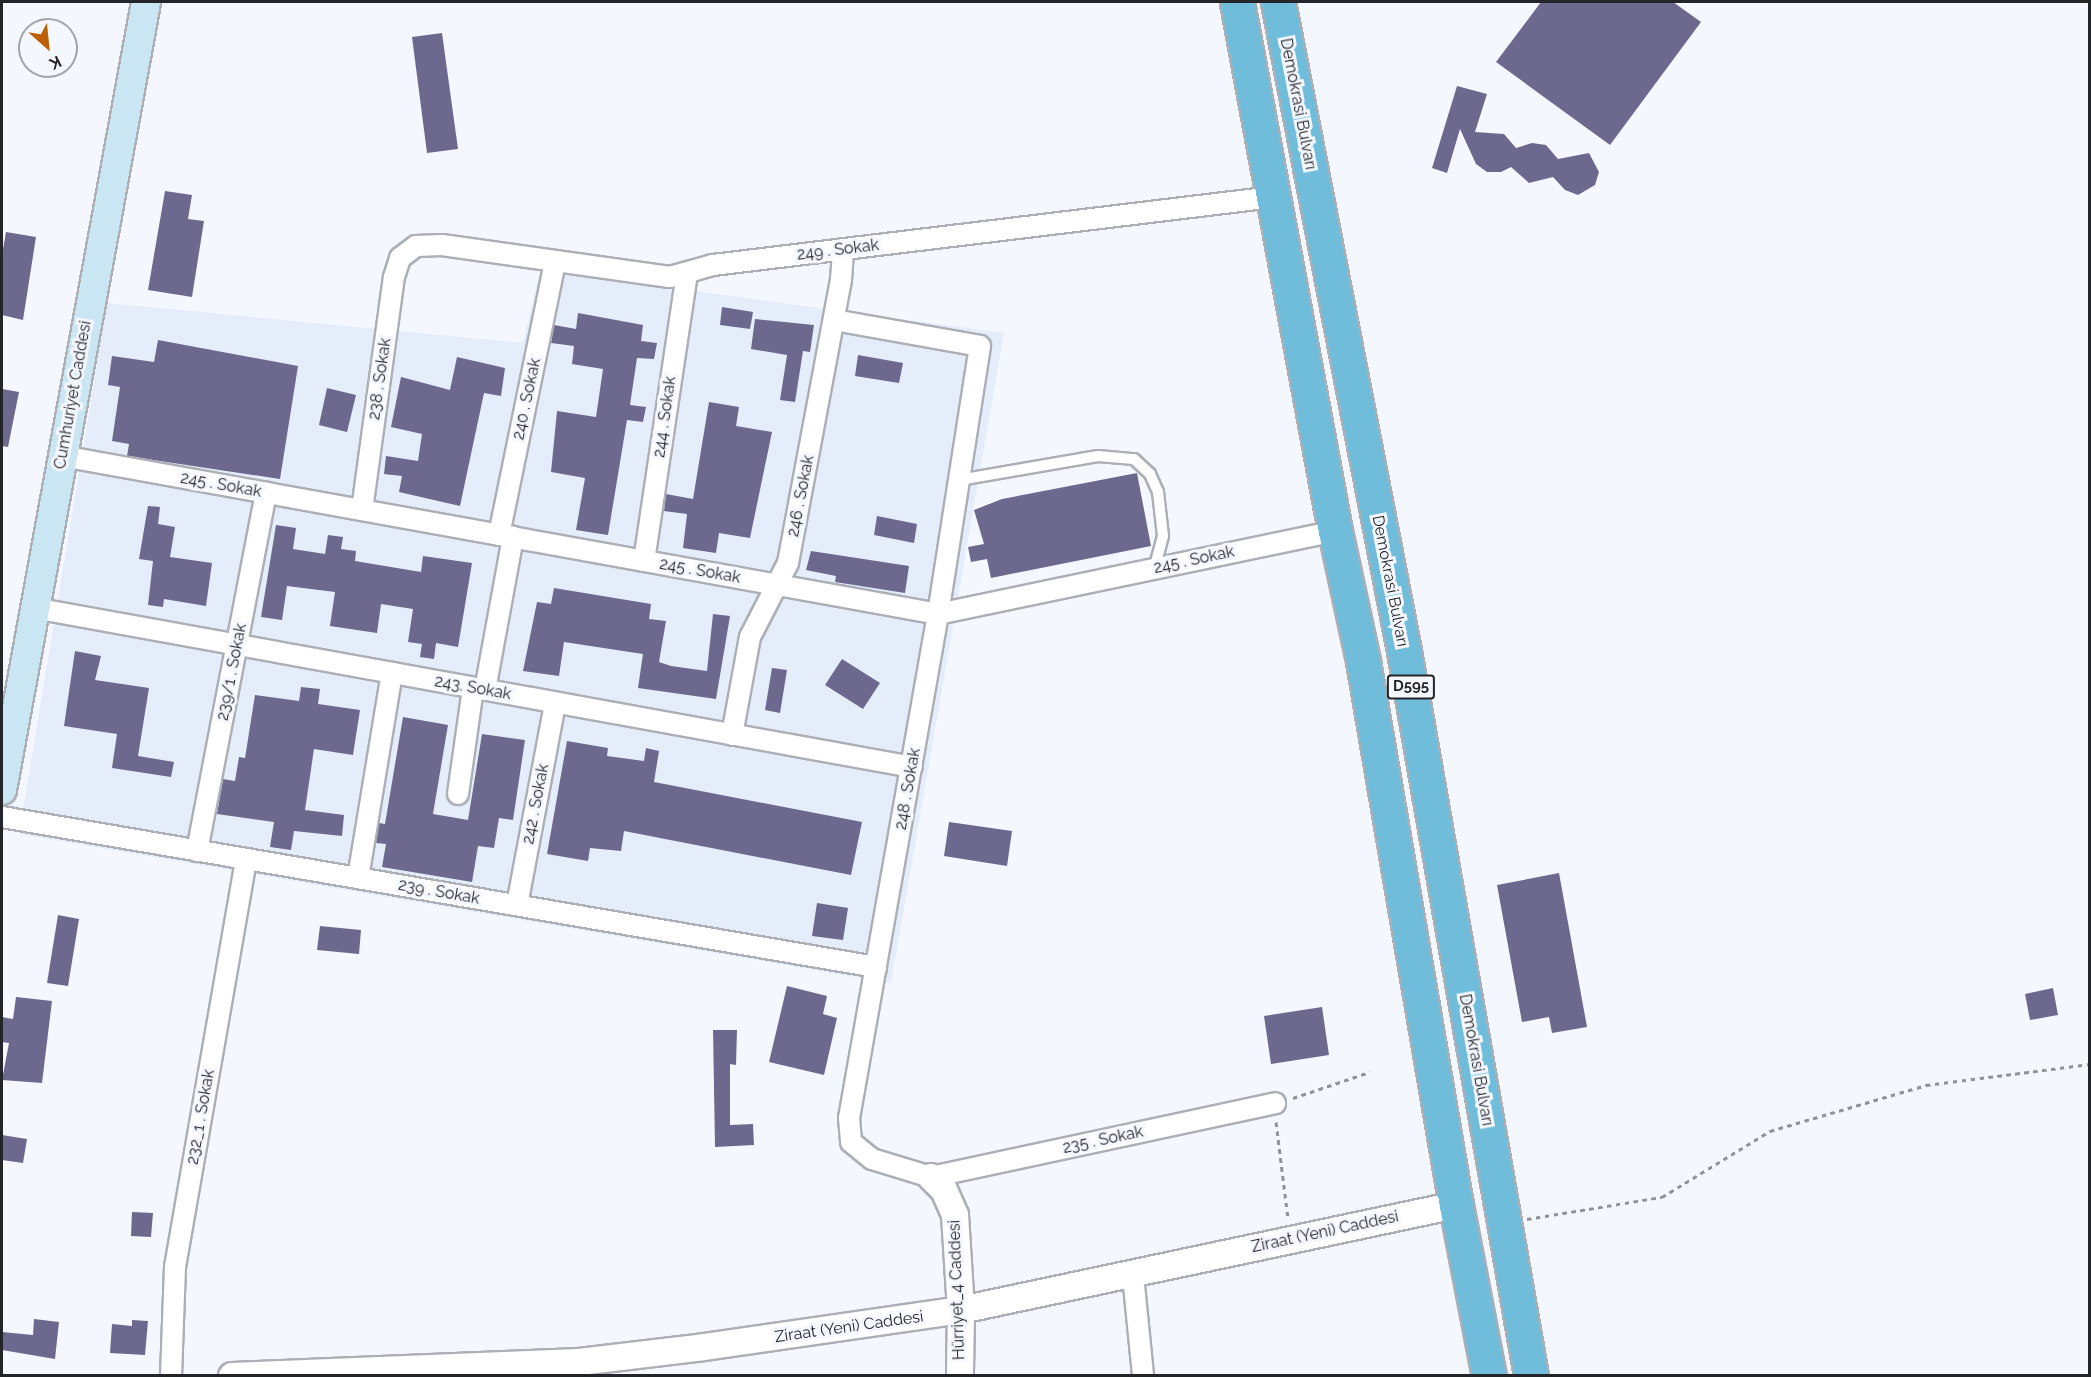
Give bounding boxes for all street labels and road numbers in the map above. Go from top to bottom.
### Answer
street label: Demokrasi Bulvarı [1276,37,1320,171]
street label: 249 . Sokak [796,235,880,265]
street label: Cumhuriyet Caddesi [50,319,96,471]
street label: 238 . Sokak [365,337,395,421]
street label: 240 . Sokak [509,356,545,442]
street label: 244 . Sokak [650,375,680,459]
street label: 246 . Sokak [784,454,818,538]
street label: 245 . Sokak [179,468,263,502]
street label: Demokrasi Bulvarı [1368,514,1412,648]
street label: 245 . Sokak [1152,542,1236,578]
street label: 245 . Sokak [658,554,742,588]
street label: 239/1 . Sokak [213,622,251,722]
street label: 243. Sokak [433,672,513,704]
road number: D595 [1386,675,1436,699]
street label: 248 . Sokak [891,747,925,831]
street label: 242 . Sokak [519,762,553,846]
street label: 239 . Sokak [397,875,481,909]
street label: Demokrasi Bulvarı [1455,993,1497,1127]
street label: 232_1 . Sokak [183,1068,219,1166]
street label: 235 . Sokak [1061,1122,1145,1158]
street label: Ziraat (Yeni) Caddesi [1250,1207,1400,1257]
street label: Hürriyet_4 Caddesi [945,1220,969,1360]
street label: Ziraat (Yeni) Caddesi [773,1307,925,1347]

